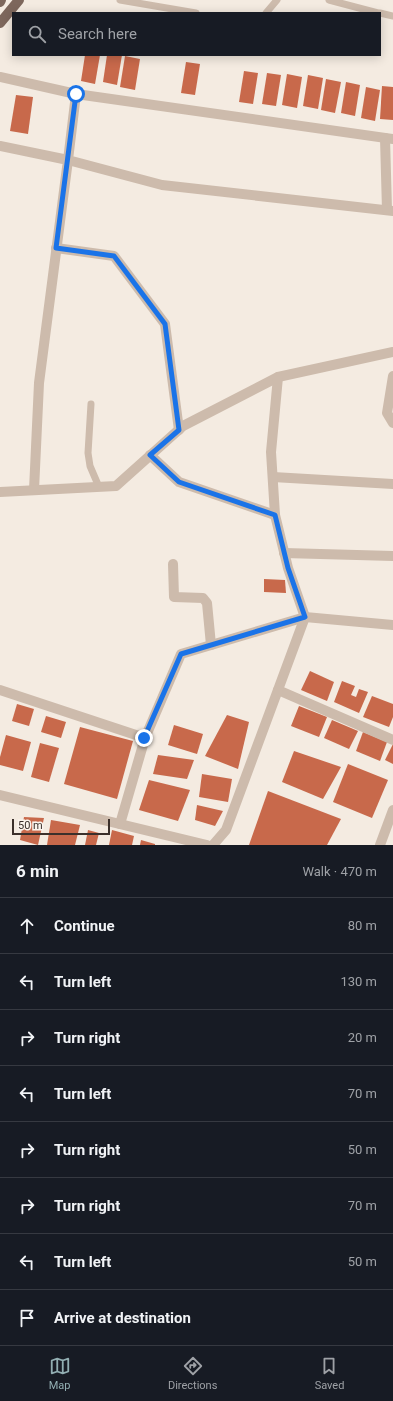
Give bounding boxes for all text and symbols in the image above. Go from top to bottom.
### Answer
search box [12,12,381,56]
icon: search [26,23,48,45]
text: Search here [58,25,137,43]
route start [67,85,85,103]
route end [135,729,153,747]
scale bar [12,817,110,836]
text: 50 m [18,819,43,832]
text: 6 min [16,861,59,881]
text: Walk · 470 m [302,864,377,879]
icon: ahead [16,915,38,937]
text: Continue [54,917,115,935]
text: 80 m [348,918,377,933]
icon: left [16,971,38,993]
text: Turn left [54,973,111,991]
text: 130 m [340,974,377,989]
icon: right [16,1027,38,1049]
text: Turn right [54,1029,120,1047]
text: 20 m [348,1030,377,1045]
icon: left [16,1083,38,1105]
text: Turn left [54,1085,111,1103]
text: 70 m [348,1086,377,1101]
icon: right [16,1139,38,1161]
text: Turn right [54,1141,120,1159]
text: 50 m [348,1142,377,1157]
icon: right [16,1195,38,1217]
text: Turn right [54,1197,120,1215]
text: 70 m [348,1198,377,1213]
icon: left [16,1251,38,1273]
text: Turn left [54,1253,111,1271]
text: 50 m [348,1254,377,1269]
icon: arrive [16,1307,38,1329]
text: Arrive at destination [54,1309,191,1327]
tab: Map [49,1355,71,1392]
tab: Directions [168,1355,217,1392]
tab: Saved [315,1355,344,1392]

